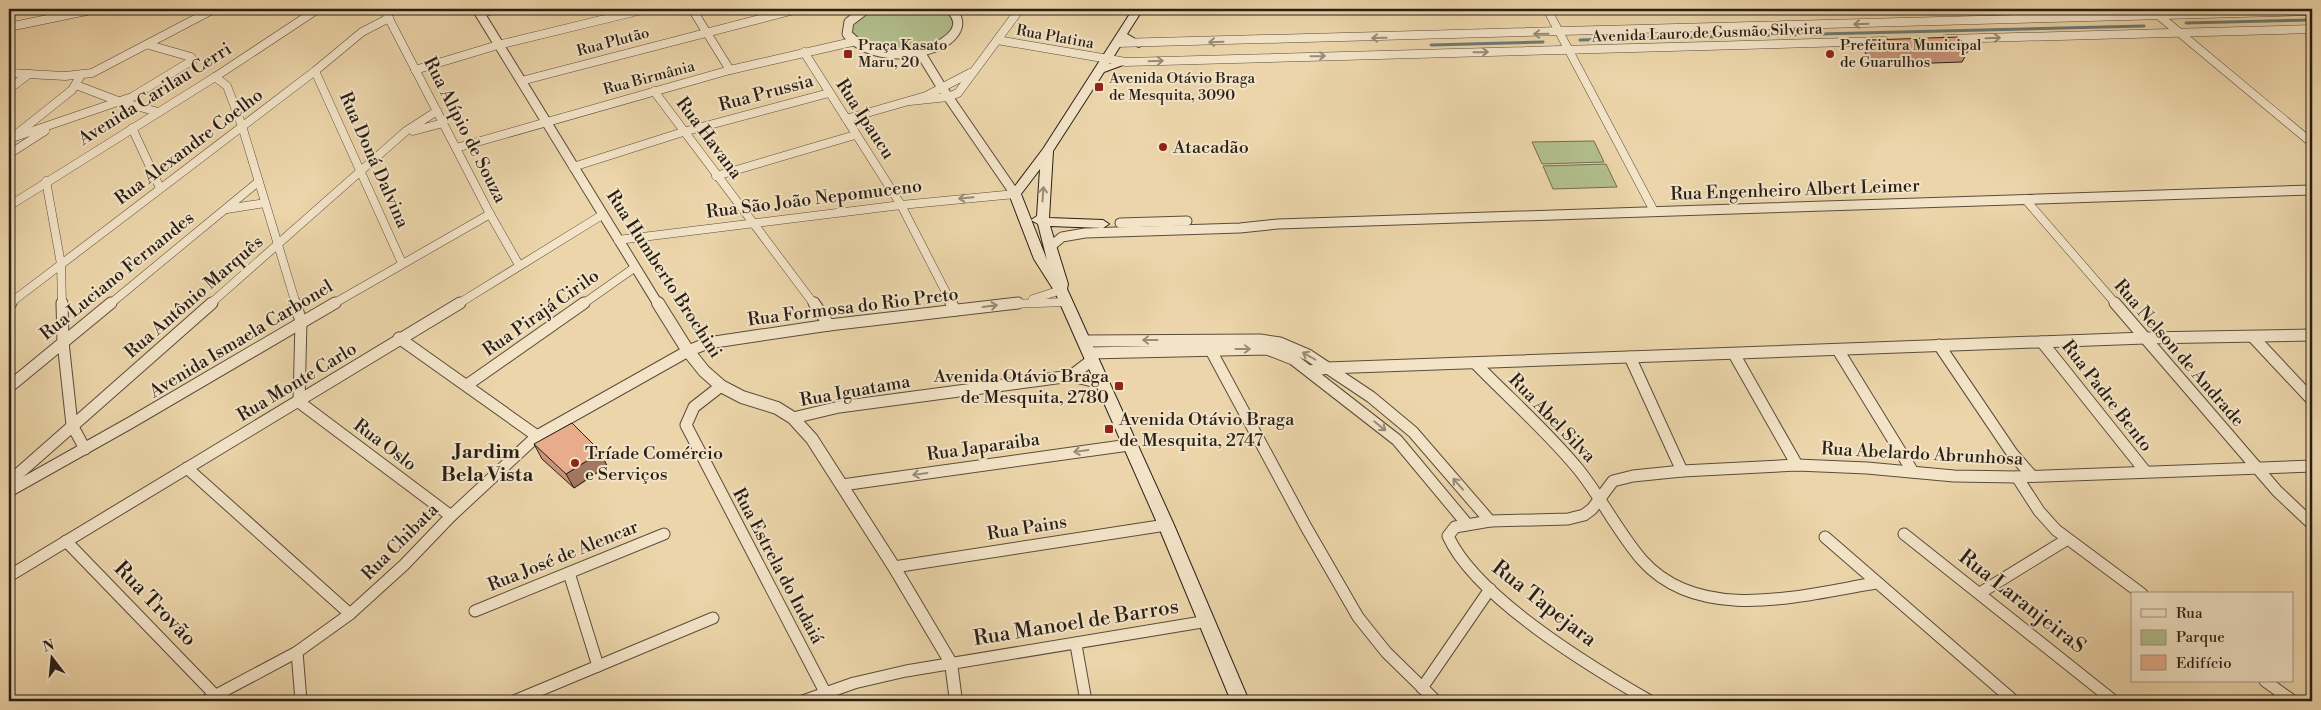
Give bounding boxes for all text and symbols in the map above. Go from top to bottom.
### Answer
street label: Avenida Lauro de Gusmão Silveira [1590,19,1823,47]
one-way arrow [1853,19,1870,29]
street label: Rua Platina [1015,21,1096,53]
street label: Rua Plutão [575,23,651,61]
one-way arrow [1534,29,1550,38]
one-way arrow [1371,33,1388,43]
one-way arrow [1984,33,2001,43]
place label: Praça Kasato Maru, 20 [858,36,947,72]
place label: Prefeitura Municipal de Guarulhos [1840,36,1982,72]
street label: Avenida Carilau Cerri [73,37,236,151]
one-way arrow [1209,37,1225,47]
marker: Praça Kasato Maru, 20 [842,48,854,60]
one-way arrow [1473,48,1489,57]
marker: Prefeitura Municipal de Guarulhos [1824,48,1836,60]
one-way arrow [1310,52,1326,61]
street label: Rua Alípio de Souza [418,53,512,208]
one-way arrow [1148,56,1164,65]
street label: Rua Birmânia [601,57,697,99]
street label: Rua Prussia [716,69,817,117]
place label: Avenida Otávio Braga de Mesquita, 3090 [1108,69,1255,105]
street label: Rua Ipaucu [830,74,900,164]
marker: Avenida Otávio Braga de Mesquita, 3090 [1093,81,1105,93]
street label: Rua Alexandre Coelho [110,84,268,210]
street label: Rua Doná Dalvina [334,88,415,232]
street label: Rua Havana [671,92,748,184]
place label: Atacadão [1172,136,1249,159]
marker: Atacadão [1157,141,1169,153]
street label: Rua São João Nepomuceno [705,174,923,224]
street label: Rua Engenheiro Albert Leimer [1670,174,1920,206]
street label: Rua Humberto Brochini [601,185,727,363]
one-way arrow [1039,186,1048,202]
one-way arrow [958,193,974,203]
street label: Rua Luciano Fernandes [35,207,199,345]
street label: Rua Antônio Marquês [120,230,268,364]
street label: Rua Pirajá Cirilo [478,264,604,362]
street label: Avenida Ismaela Carbonel [144,275,338,404]
street label: Rua Nelson de Andrade [2109,275,2249,431]
street label: Rua Formosa do Rio Preto [746,283,960,331]
one-way arrow [981,301,997,311]
one-way arrow [1142,335,1158,345]
street label: Rua Padre Bento [2056,336,2158,456]
street label: Rua Monte Carlo [233,337,361,427]
one-way arrow [1234,344,1250,354]
one-way arrow [1303,351,1317,361]
place label: Avenida Otávio Braga de Mesquita, 2780 [933,365,1110,409]
street label: Rua Abel Silva [1504,368,1601,468]
street label: Rua Iguatama [798,370,913,412]
marker: Avenida Otávio Braga de Mesquita, 2780 [1113,380,1125,392]
place label: Avenida Otávio Braga de Mesquita, 2747 [1118,408,1295,452]
street label: Rua Oslo [349,414,421,476]
one-way arrow [1373,421,1386,432]
marker: Avenida Otávio Braga de Mesquita, 2747 [1103,423,1115,435]
street label: Rua Japaraiba [925,428,1042,466]
street label: Rua Abelardo Abrunhosa [1820,437,2025,471]
district label: Jardim Bela Vista [441,440,533,488]
place label: Tríade Comércio e Serviços [585,442,723,486]
one-way arrow [1073,447,1089,457]
marker: Tríade Comércio e Serviços [569,457,581,469]
one-way arrow [912,469,928,479]
one-way arrow [1453,477,1464,490]
street label: Rua Estrela do Indaiá [727,484,829,649]
street label: Rua Chibata [357,498,444,585]
street label: Rua Pains [985,510,1069,546]
street label: Rua José de Alencar [484,515,642,597]
street label: Rua LaranjeiraS [1953,544,2091,660]
street label: Rua Tapejara [1487,555,1602,653]
street label: Rua Trovão [108,556,202,652]
legend [2131,592,2294,682]
street label: Rua Manoel de Barros [971,594,1181,652]
text: Rua [2176,604,2203,623]
text: Parque [2176,628,2225,647]
north arrow [28,632,78,682]
text: N [41,636,56,657]
text: Edifício [2176,654,2232,673]

